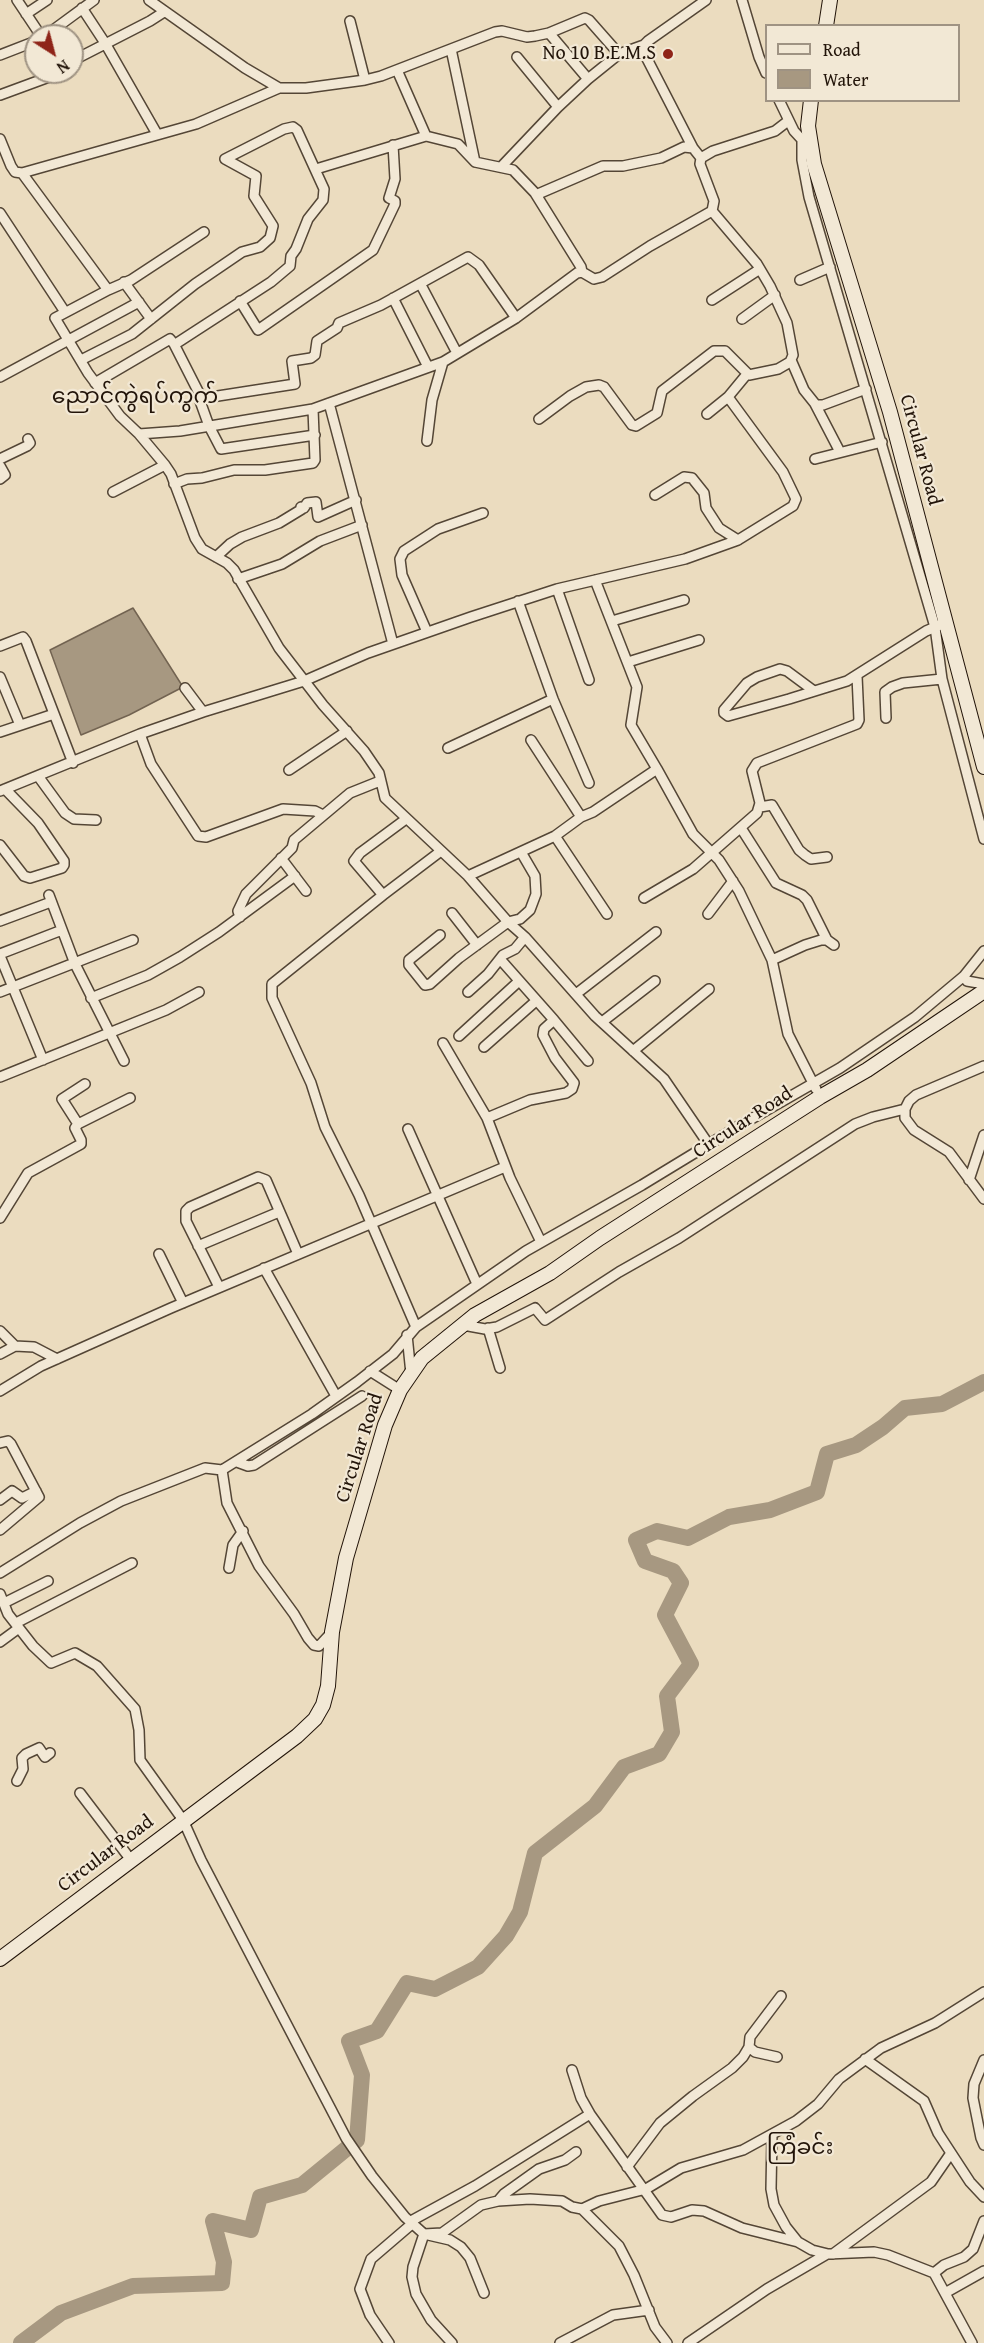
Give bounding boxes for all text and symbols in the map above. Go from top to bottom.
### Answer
north arrow [24,24,84,84]
legend [765,24,960,102]
text: Road [823,36,861,63]
place label: No 10 B.E.M.S [542,42,656,66]
marker: No 10 B.E.M.S [661,47,675,61]
text: N [52,54,75,80]
text: Water [823,66,868,93]
district label: ညောင်ကွဲရပ်ကွက် [52,384,218,410]
street label: Circular Road [894,392,946,508]
street label: Circular Road [689,1082,797,1164]
street label: Circular Road [331,1390,389,1506]
street label: Circular Road [53,1810,159,1898]
district label: ကြံခင်း [767,2135,833,2161]

